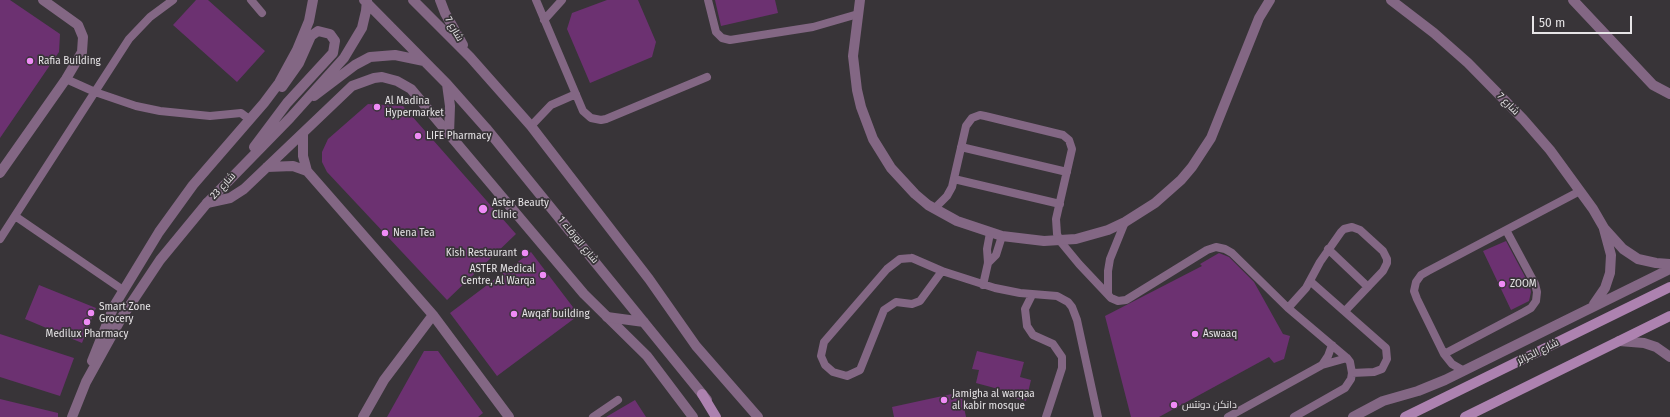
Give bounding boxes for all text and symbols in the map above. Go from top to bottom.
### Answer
scale bar [1534,8,1634,34]
street label: شارع 7 [442,15,466,43]
text: 50 m [1539,16,1565,30]
place label: Rafia Building [38,55,101,67]
marker: Rafia Building [25,56,35,66]
street label: شارع 7 [1494,90,1522,118]
place label: Al Madina Hypermarket [385,95,444,118]
marker: Al Madina Hypermarket [372,102,382,112]
place label: LIFE Pharmacy [426,130,491,142]
marker: LIFE Pharmacy [413,131,423,141]
street label: شارع 23 [208,170,238,202]
place label: Aster Beauty Clinic [492,197,549,220]
marker: Aster Beauty Clinic [477,203,489,215]
street label: شارع الورقاء 1 [555,214,601,266]
place label: Nena Tea [393,227,435,239]
marker: Nena Tea [380,228,390,238]
place label: Kish Restaurant [446,247,517,259]
marker: Kish Restaurant [520,248,530,258]
place label: ASTER Medical Centre, Al Warqa [461,263,535,286]
marker: ASTER Medical Centre, Al Warqa [538,270,548,280]
place label: ZOOM [1510,278,1537,290]
marker: ZOOM [1497,279,1507,289]
place label: Smart Zone Grocery [99,301,151,324]
marker: Smart Zone Grocery [86,308,96,318]
place label: Awqaf building [522,308,590,320]
marker: Awqaf building [509,309,519,319]
marker: Medilux Pharmacy [82,317,92,327]
place label: Medilux Pharmacy [46,328,128,340]
place label: Aswaaq [1203,328,1237,340]
marker: Aswaaq [1190,329,1200,339]
street label: شارع الجزائر [1515,337,1561,367]
place label: Jamigha al warqaa al kabir mosque [952,388,1035,412]
marker: Jamigha al warqaa al kabir mosque [939,395,949,405]
place label: دانكن دونتس [1182,399,1237,411]
marker: دانكن دونتس [1169,400,1179,410]

